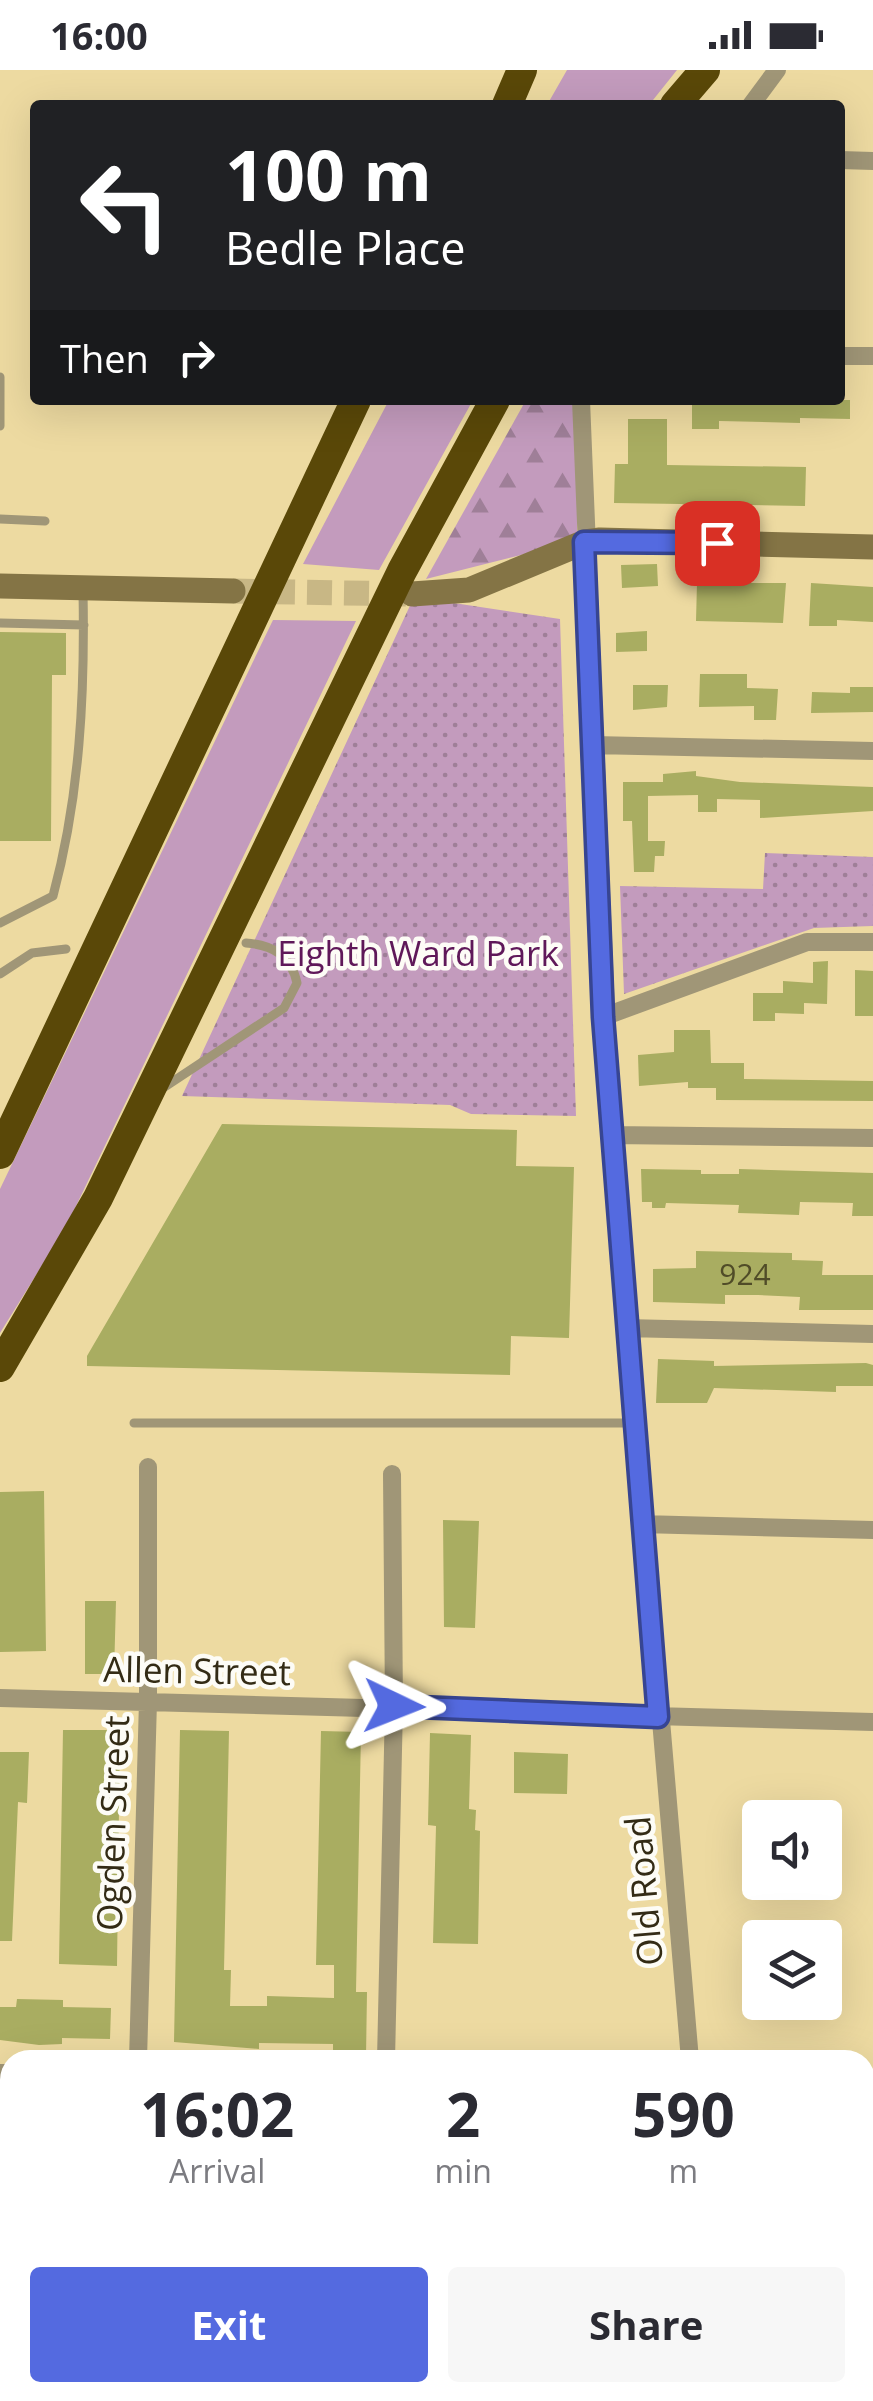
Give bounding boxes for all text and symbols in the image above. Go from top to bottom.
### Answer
text: 16:00 [50,9,148,61]
text: 100 m [225,126,432,222]
icon: left [60,140,190,270]
text: Bedle Place [225,217,465,278]
icon: right [169,330,224,385]
text: Then [60,332,149,384]
pin [675,501,760,586]
icon: arrive [690,516,745,571]
park label: Eighth Ward Park [277,929,559,976]
house number: 924 [719,1253,771,1294]
street label: Allen Street [103,1645,291,1695]
position arrow [342,1654,446,1758]
street label: Ogden Street [85,1714,139,1932]
map controls [742,1800,842,2020]
button: sound [742,1800,842,1900]
street label: Old Road [613,1814,673,1968]
button: layers [742,1920,842,2020]
text: 16:02 [140,2073,294,2155]
text: 2 [446,2073,480,2155]
text: 590 [632,2073,735,2155]
text: Arrival [169,2149,265,2192]
text: min [435,2149,492,2192]
text: m [669,2149,698,2192]
button: Exit [30,2267,428,2382]
button: Share [448,2267,845,2382]

